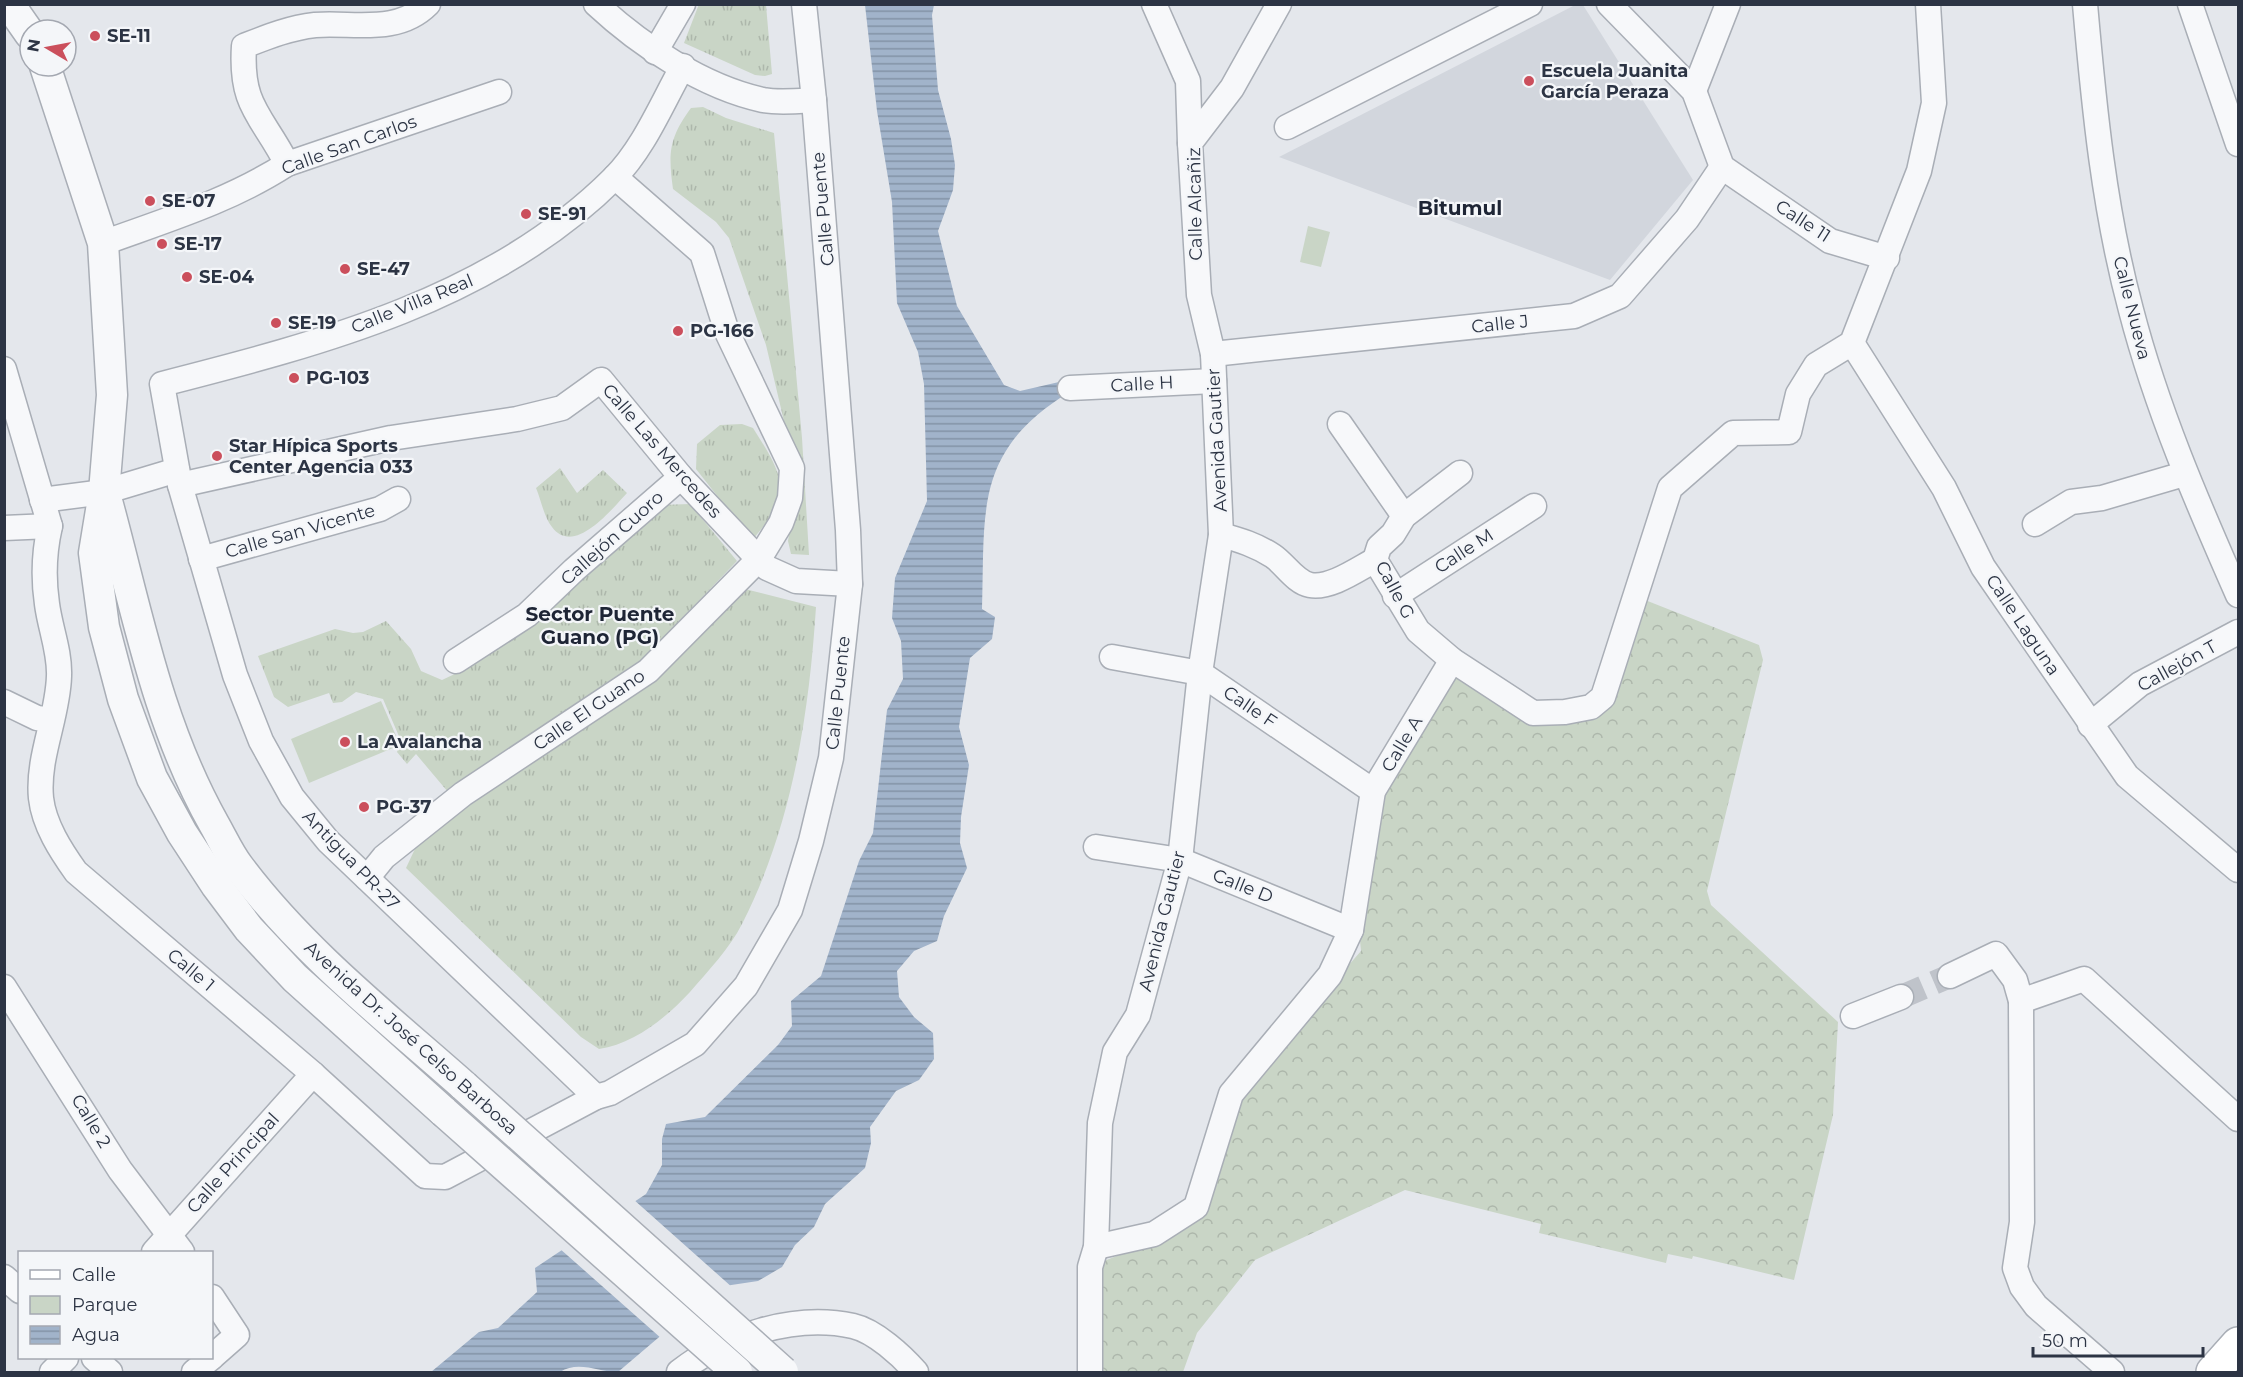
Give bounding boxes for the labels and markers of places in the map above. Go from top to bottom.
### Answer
place label: SE-11 [107,25,151,47]
marker: SE-11 [88,29,102,43]
place label: Escuela Juanita García Peraza [1541,60,1688,103]
marker: Escuela Juanita García Peraza [1522,74,1536,88]
place label: SE-07 [162,190,216,212]
marker: SE-07 [143,194,157,208]
place label: SE-91 [538,203,587,225]
marker: SE-91 [519,207,533,221]
place label: SE-17 [174,233,222,255]
marker: SE-17 [155,237,169,251]
place label: SE-47 [357,258,410,280]
marker: SE-47 [338,262,352,276]
place label: SE-04 [199,266,254,288]
marker: SE-04 [180,270,194,284]
place label: SE-19 [288,312,336,334]
marker: SE-19 [269,316,283,330]
place label: PG-166 [690,320,754,342]
marker: PG-166 [671,324,685,338]
place label: PG-103 [306,367,370,389]
marker: PG-103 [287,371,301,385]
place label: Star Hípica Sports Center Agencia 033 [229,435,413,478]
marker: Star Hípica Sports Center Agencia 033 [210,449,224,463]
place label: La Avalancha [357,731,482,753]
marker: La Avalancha [338,735,352,749]
place label: PG-37 [376,796,431,818]
marker: PG-37 [357,800,371,814]

